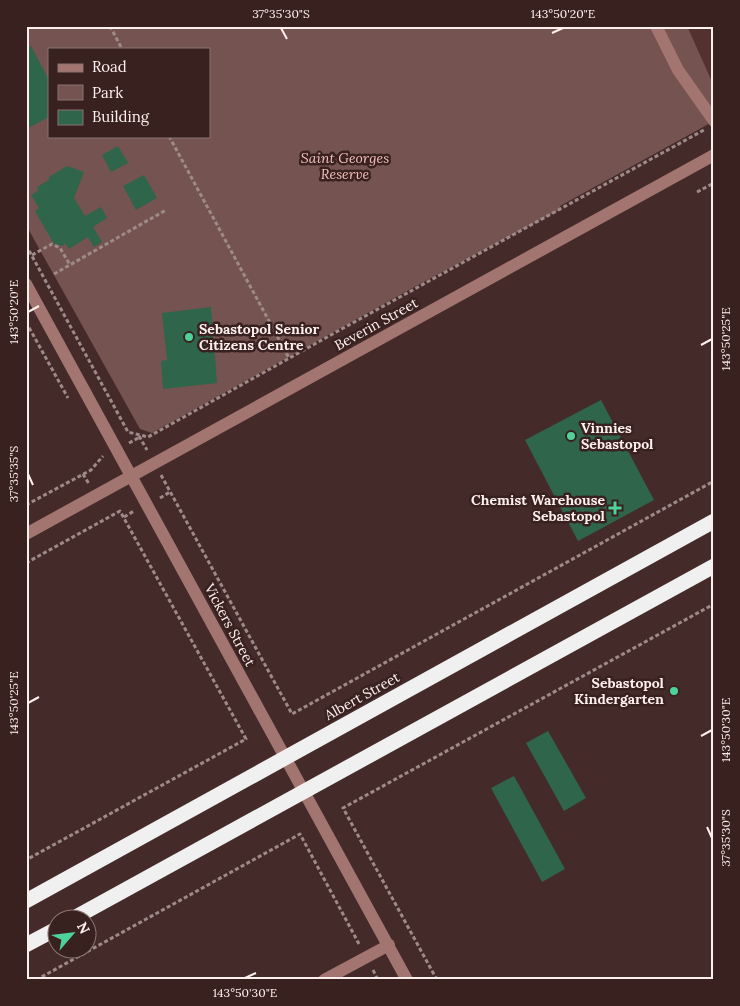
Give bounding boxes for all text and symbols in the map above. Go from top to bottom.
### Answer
text: 37°35'30"S [252,6,310,21]
text: 143°50'20"E [531,6,595,21]
legend [48,48,210,138]
text: Road [92,57,127,76]
text: Park [92,83,123,102]
text: Building [92,107,150,126]
park label: Saint Georges Reserve [301,149,389,183]
text: 143°50'20"E [6,280,21,344]
street label: Beverin Street [331,293,421,354]
text: 143°50'25"E [718,307,733,371]
place label: Sebastopol Senior Citizens Centre [199,320,319,354]
marker: Sebastopol Senior Citizens Centre [183,331,195,343]
place label: Vinnies Sebastopol [581,419,654,453]
marker: Vinnies Sebastopol [565,430,577,442]
text: 37°35'35"S [6,445,21,502]
place label: Chemist Warehouse Sebastopol [471,491,606,525]
marker: Chemist Warehouse Sebastopol [609,502,621,514]
street label: Vickers Street [200,580,260,670]
street label: Albert Street [320,668,403,725]
text: 143°50'25"E [6,671,21,735]
place label: Sebastopol Kindergarten [574,674,665,708]
marker: Sebastopol Kindergarten [668,685,680,697]
text: 143°50'30"E [718,698,733,762]
text: 37°35'30"S [718,809,733,867]
north arrow [48,908,98,958]
text: N [73,919,94,937]
text: 143°50'30"E [213,985,277,1000]

